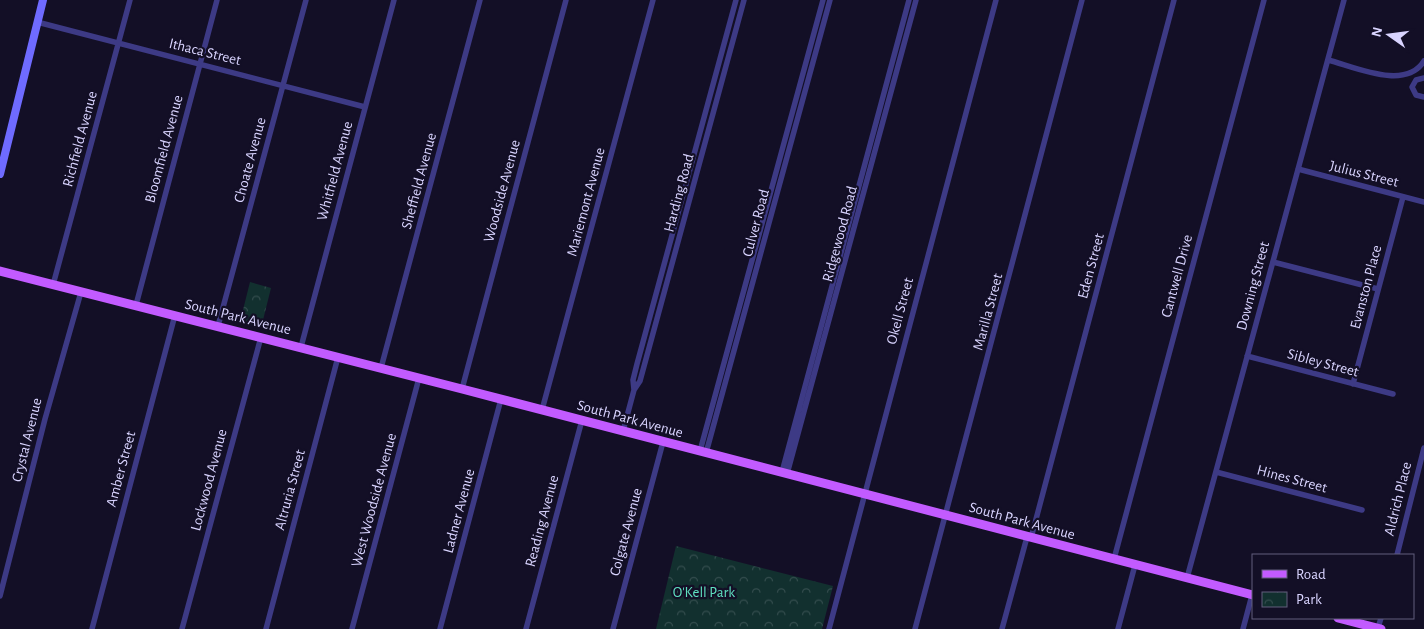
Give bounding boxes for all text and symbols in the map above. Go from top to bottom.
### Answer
north arrow [1364,10,1414,60]
text: N [1369,26,1385,39]
street label: Ithaca Street [167,36,243,68]
street label: Richfield Avenue [60,90,100,188]
street label: Bloomfield Avenue [142,93,186,205]
street label: Choate Avenue [231,116,269,204]
street label: Whitfield Avenue [315,120,356,222]
street label: Sheffield Avenue [399,131,439,231]
street label: Woodside Avenue [481,138,523,244]
street label: Mariemont Avenue [564,146,608,258]
street label: Harding Road [661,152,697,234]
street label: Julius Street [1328,158,1400,190]
street label: Ridgewood Road [820,184,860,284]
street label: Culver Road [740,187,772,258]
street label: Eden Street [1075,231,1107,300]
street label: Cantwell Drive [1159,233,1195,319]
street label: Downing Street [1234,240,1272,332]
street label: Evanston Place [1348,243,1384,331]
street label: Marilla Street [971,272,1006,352]
street label: Okell Street [884,276,916,346]
street label: South Park Avenue [183,297,293,337]
street label: Sibley Street [1286,346,1361,380]
street label: Crystal Avenue [9,396,45,484]
street label: South Park Avenue [575,398,685,440]
street label: Lockwood Avenue [188,427,230,532]
street label: Amber Street [104,429,138,509]
street label: West Woodside Avenue [349,431,399,568]
street label: Altruria Street [272,448,308,532]
street label: Aldrich Place [1382,460,1414,538]
street label: Hines Street [1255,462,1329,496]
street label: Ladner Avenue [441,467,477,555]
street label: Reading Avenue [523,473,561,568]
street label: Colgate Avenue [607,486,645,578]
street label: South Park Avenue [967,500,1077,542]
legend [1252,554,1414,619]
text: Road [1296,567,1326,582]
park label: O'Kell Park [673,585,735,600]
text: Park [1296,592,1322,607]

